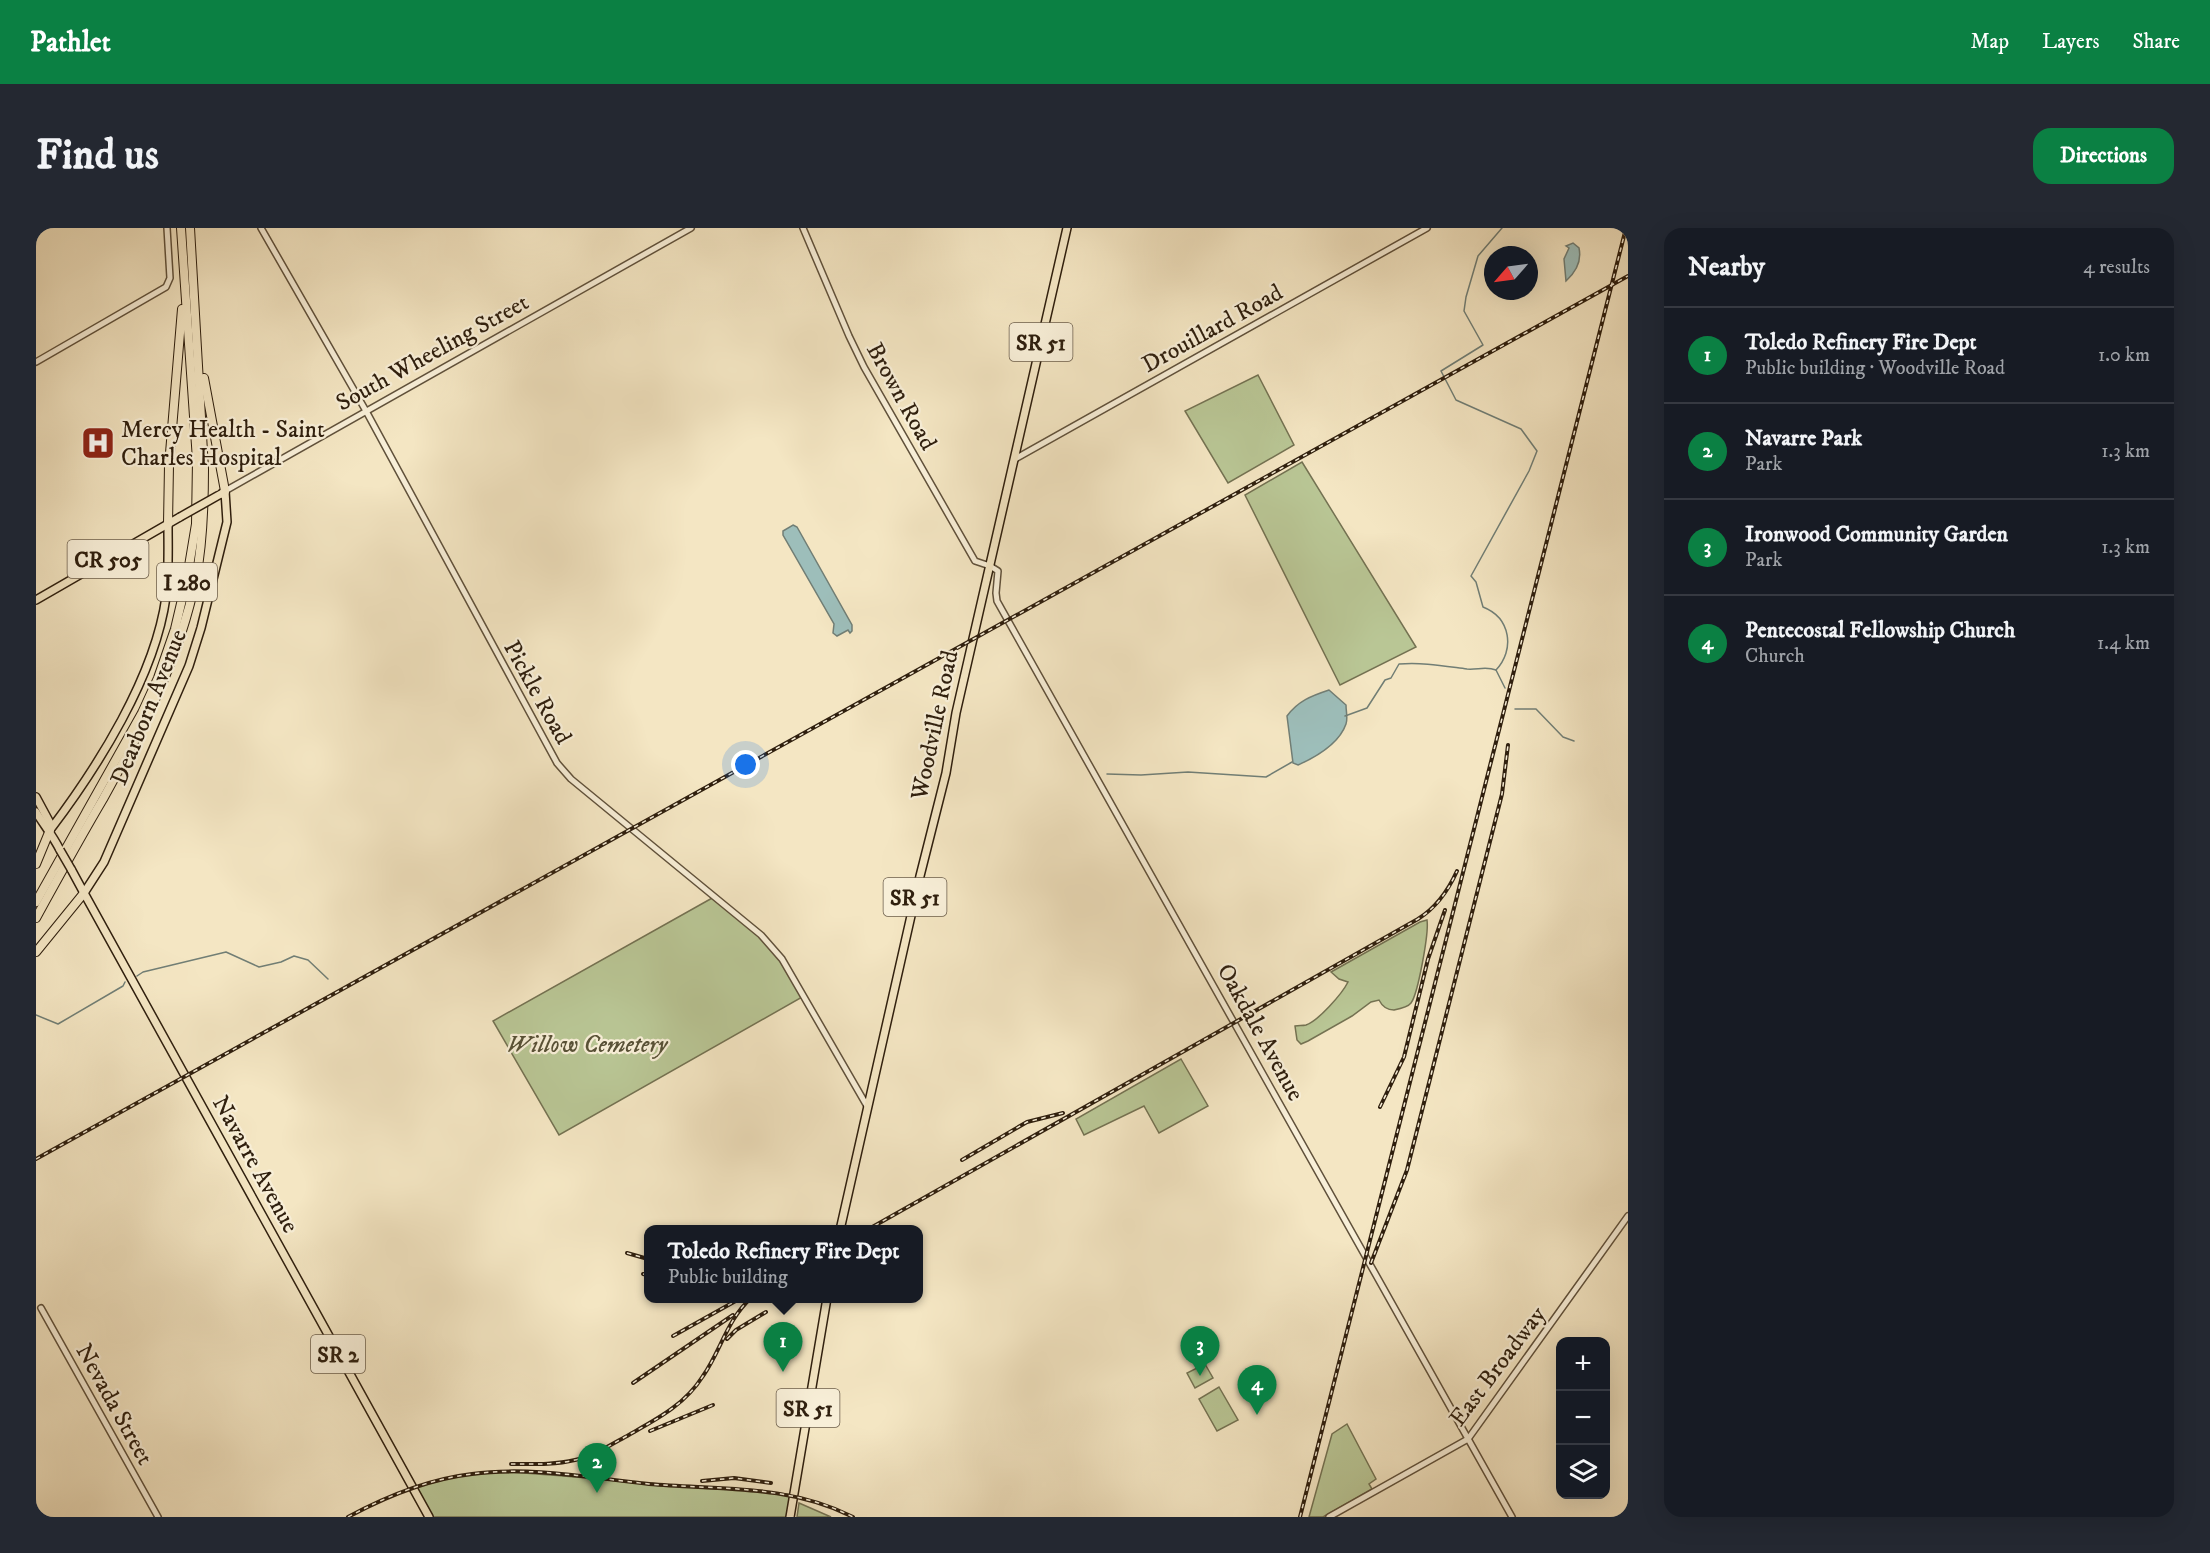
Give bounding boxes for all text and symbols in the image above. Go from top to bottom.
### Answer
text: Pathlet [30,25,111,60]
text: Map [1970,29,2009,55]
text: Layers [2042,29,2100,55]
text: Share [2133,29,2180,55]
button: Directions [2033,128,2174,184]
text: Find us [36,130,159,182]
north arrow [1484,246,1538,300]
text: Nearby [1688,251,1765,284]
text: 4 results [2083,255,2150,280]
street label: Drouillard Road [1137,278,1288,380]
street label: South Wheeling Street [331,287,534,418]
road number: SR 51 [1010,323,1072,361]
text: Toledo Refinery Fire Dept [1745,329,1977,356]
street label: Brown Road [859,337,943,456]
text: 1 [1704,343,1711,368]
text: 1.0 km [2098,343,2150,368]
text: Public building · Woodville Road [1745,356,2005,381]
place label: Mercy Health - Saint Charles Hospital [121,415,325,473]
hospital icon: Mercy Health - Saint Charles Hospital [80,425,116,461]
text: Navarre Park [1745,425,1862,452]
text: 2 [1703,439,1712,464]
text: 1.3 km [2101,439,2150,464]
text: Park [1745,452,1782,477]
text: Ironwood Community Garden [1745,521,2008,548]
text: 3 [1704,535,1711,560]
text: 1.3 km [2101,535,2150,560]
road number: CR 505 [68,540,148,578]
text: Park [1745,548,1782,573]
road number: I 280 [157,563,217,601]
text: Pentecostal Fellowship Church [1745,617,2015,644]
street label: Dearborn Avenue [104,625,194,790]
text: 4 [1702,631,1713,656]
text: 1.4 km [2097,631,2150,656]
street label: Pickle Road [496,635,578,750]
text: Church [1745,644,1805,669]
street label: Woodville Road [904,648,965,804]
your location [731,750,760,779]
road number: SR 51 [884,878,946,916]
street label: Oakdale Avenue [1210,959,1310,1106]
park label: Willow Cemetery [507,1030,669,1060]
street label: Navarre Avenue [205,1091,305,1238]
popup [644,1225,923,1303]
text: Toledo Refinery Fire Dept [668,1238,899,1265]
text: Public building [668,1265,788,1290]
street label: East Broadway [1443,1300,1553,1433]
pin: 1 [764,1322,802,1372]
pin: 3 [1180,1326,1220,1376]
road number: SR 2 [311,1335,365,1373]
map controls [1556,1337,1610,1499]
button: + [1556,1337,1610,1391]
street label: Nevada Street [69,1339,160,1471]
pin: 4 [1238,1366,1276,1415]
road number: SR 51 [776,1389,840,1427]
button: − [1556,1391,1610,1445]
pin: 2 [578,1444,616,1493]
button: layers [1556,1445,1610,1499]

